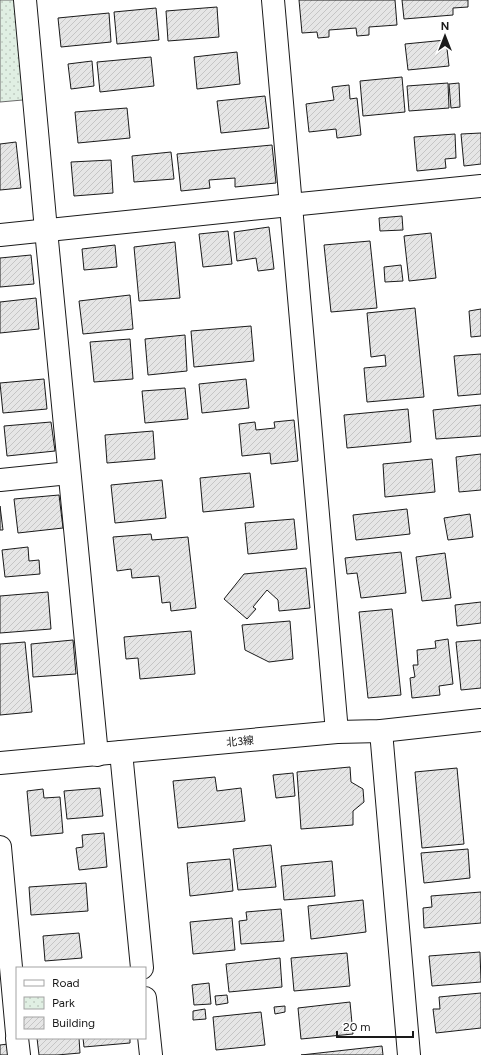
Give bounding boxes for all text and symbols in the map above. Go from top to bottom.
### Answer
north arrow [425,16,465,56]
text: N [441,20,449,33]
street label: 北3線 [226,734,255,749]
legend [16,967,146,1039]
text: Road [52,976,80,990]
text: Park [52,996,75,1010]
scale bar [337,1013,413,1039]
text: Building [52,1016,95,1030]
text: 20 m [343,1020,371,1034]

